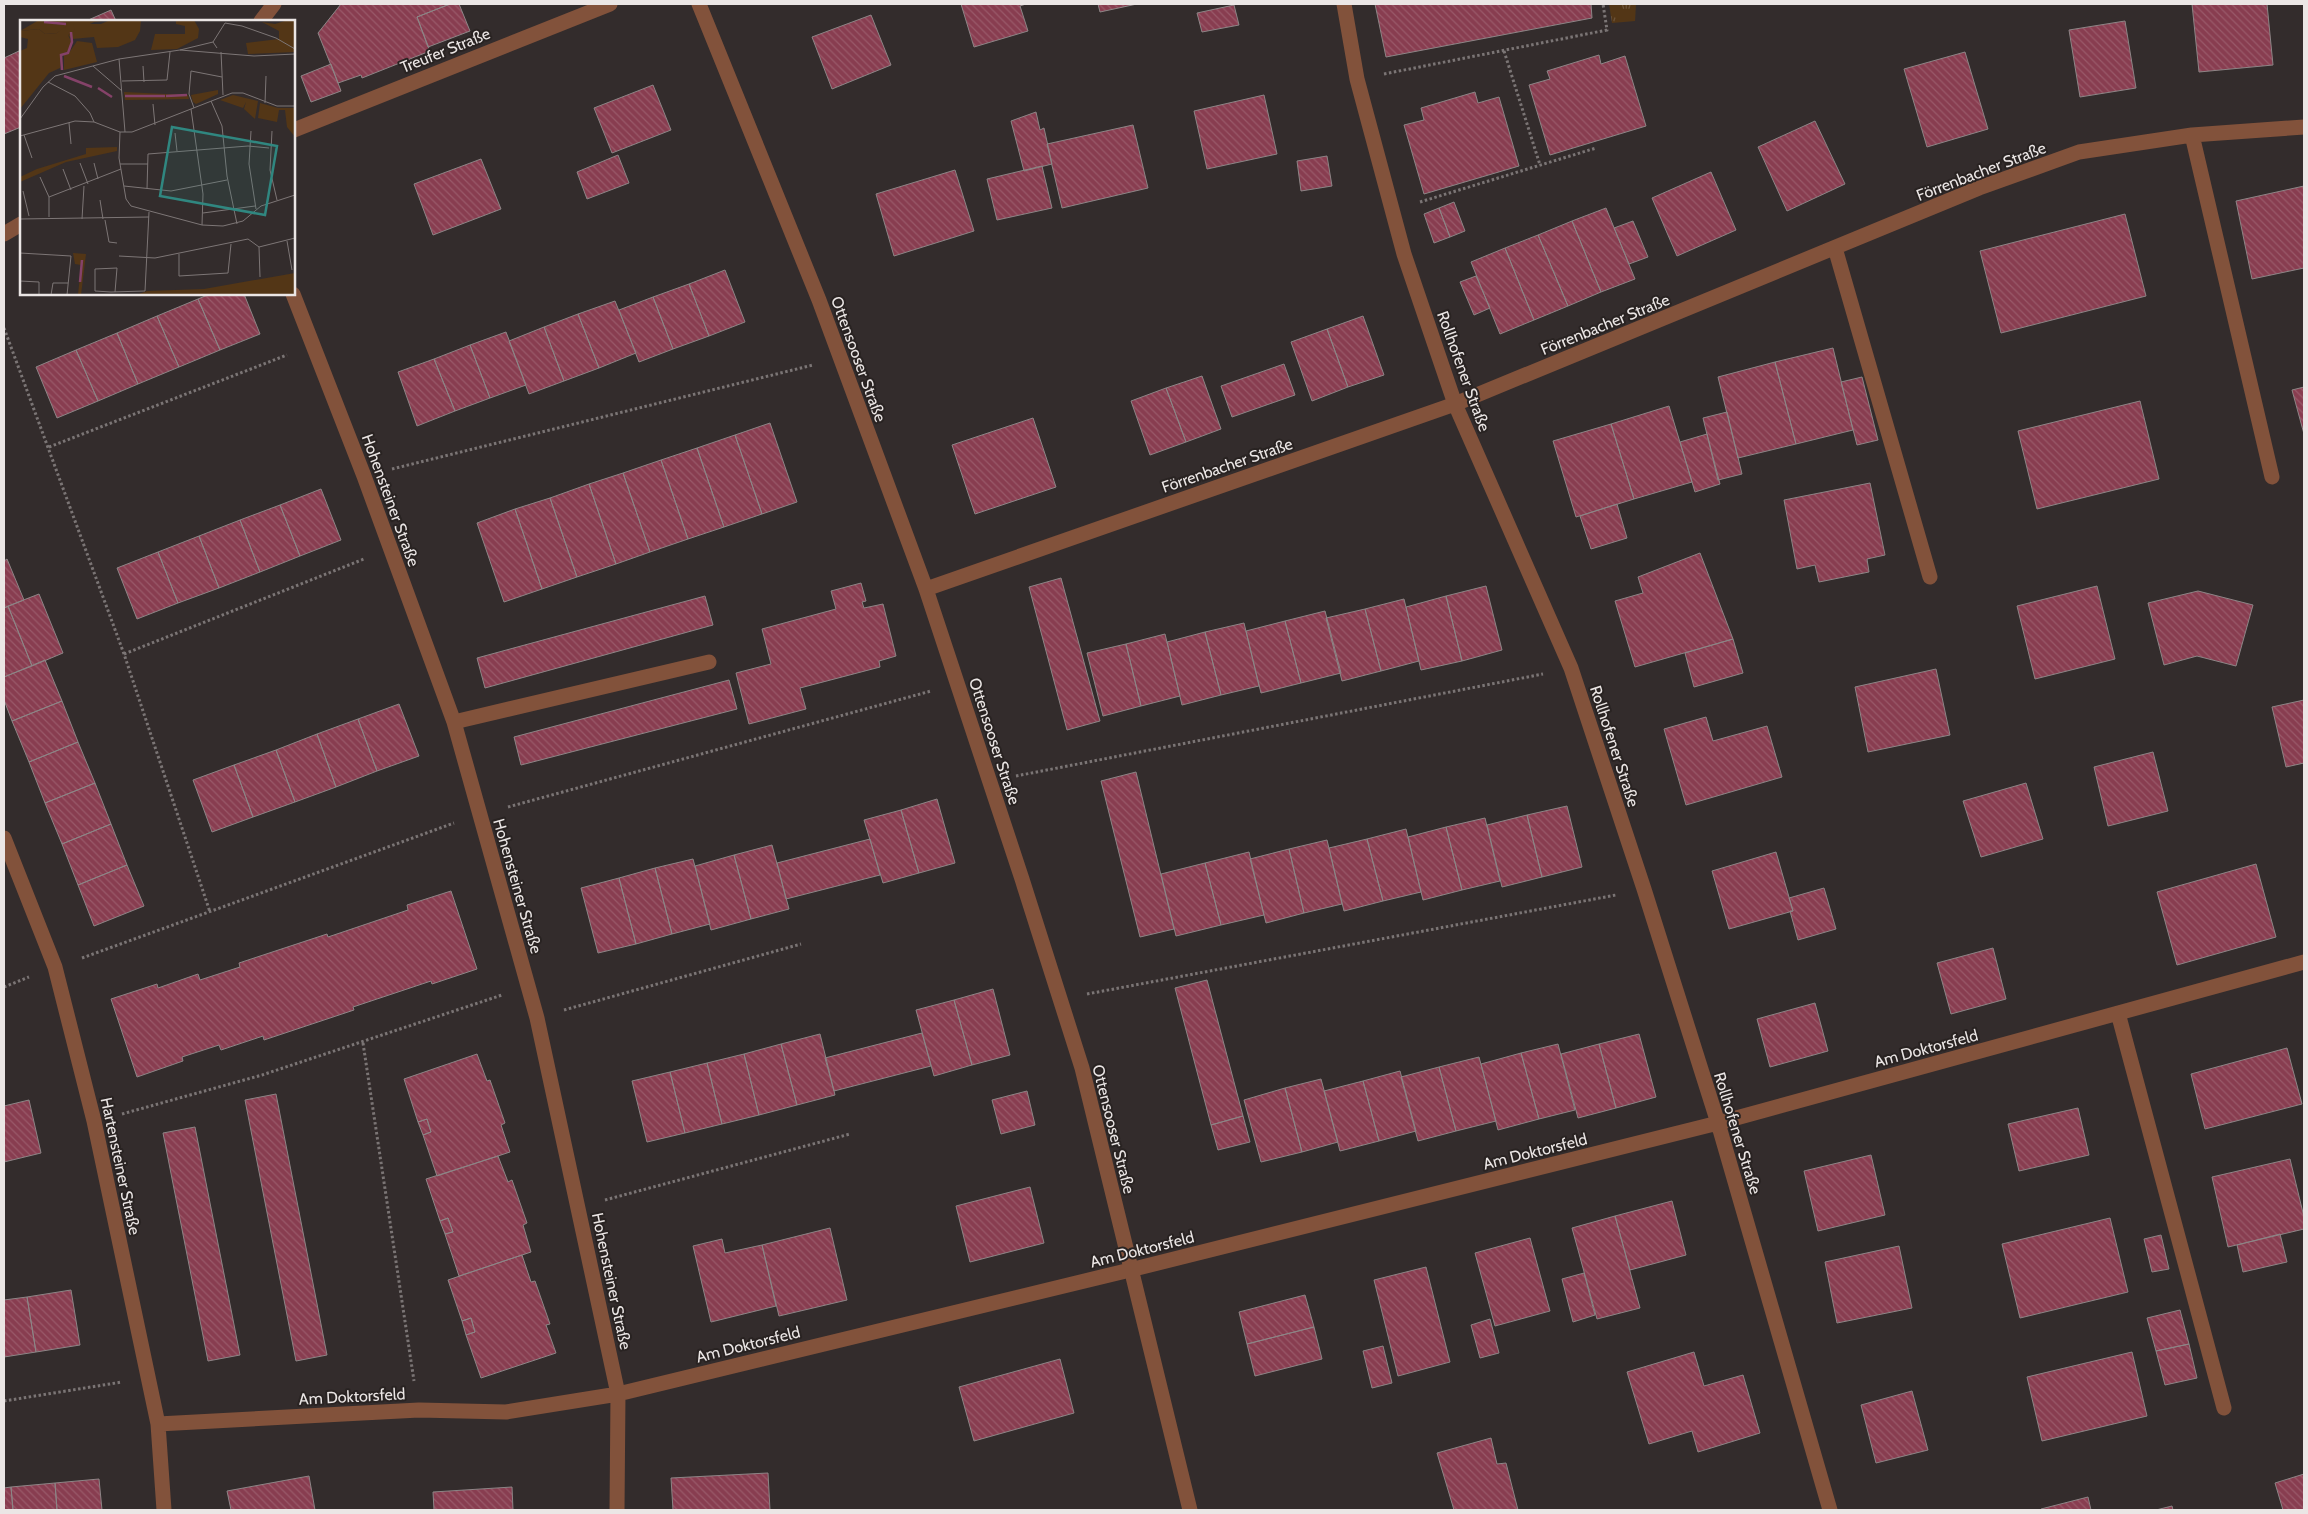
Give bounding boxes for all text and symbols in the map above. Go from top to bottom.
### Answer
inset map [20,20,295,295]
street label: Treufer Straße [398,24,493,77]
street label: Förrenbacher Straße [1914,138,2049,205]
street label: Förrenbacher Straße [1538,290,1672,359]
street label: Ottensooser Straße [827,294,890,425]
street label: Rollhofener Straße [1433,308,1494,434]
street label: Hohensteiner Straße [358,431,423,569]
street label: Förrenbacher Straße [1159,434,1295,497]
street label: Ottensooser Straße [965,675,1024,807]
street label: Rollhofener Straße [1586,683,1643,809]
street label: Hohensteiner Straße [489,816,546,956]
street label: Am Doktorsfeld [1872,1025,1980,1071]
street label: Ottensooser Straße [1088,1063,1139,1196]
street label: Rollhofener Straße [1710,1070,1765,1196]
street label: Hartensteiner Straße [97,1096,144,1237]
street label: Am Doktorsfeld [1481,1129,1589,1174]
street label: Hohensteiner Straße [588,1211,635,1351]
street label: Am Doktorsfeld [1088,1227,1196,1272]
street label: Am Doktorsfeld [694,1322,802,1367]
street label: Am Doktorsfeld [298,1384,406,1409]

